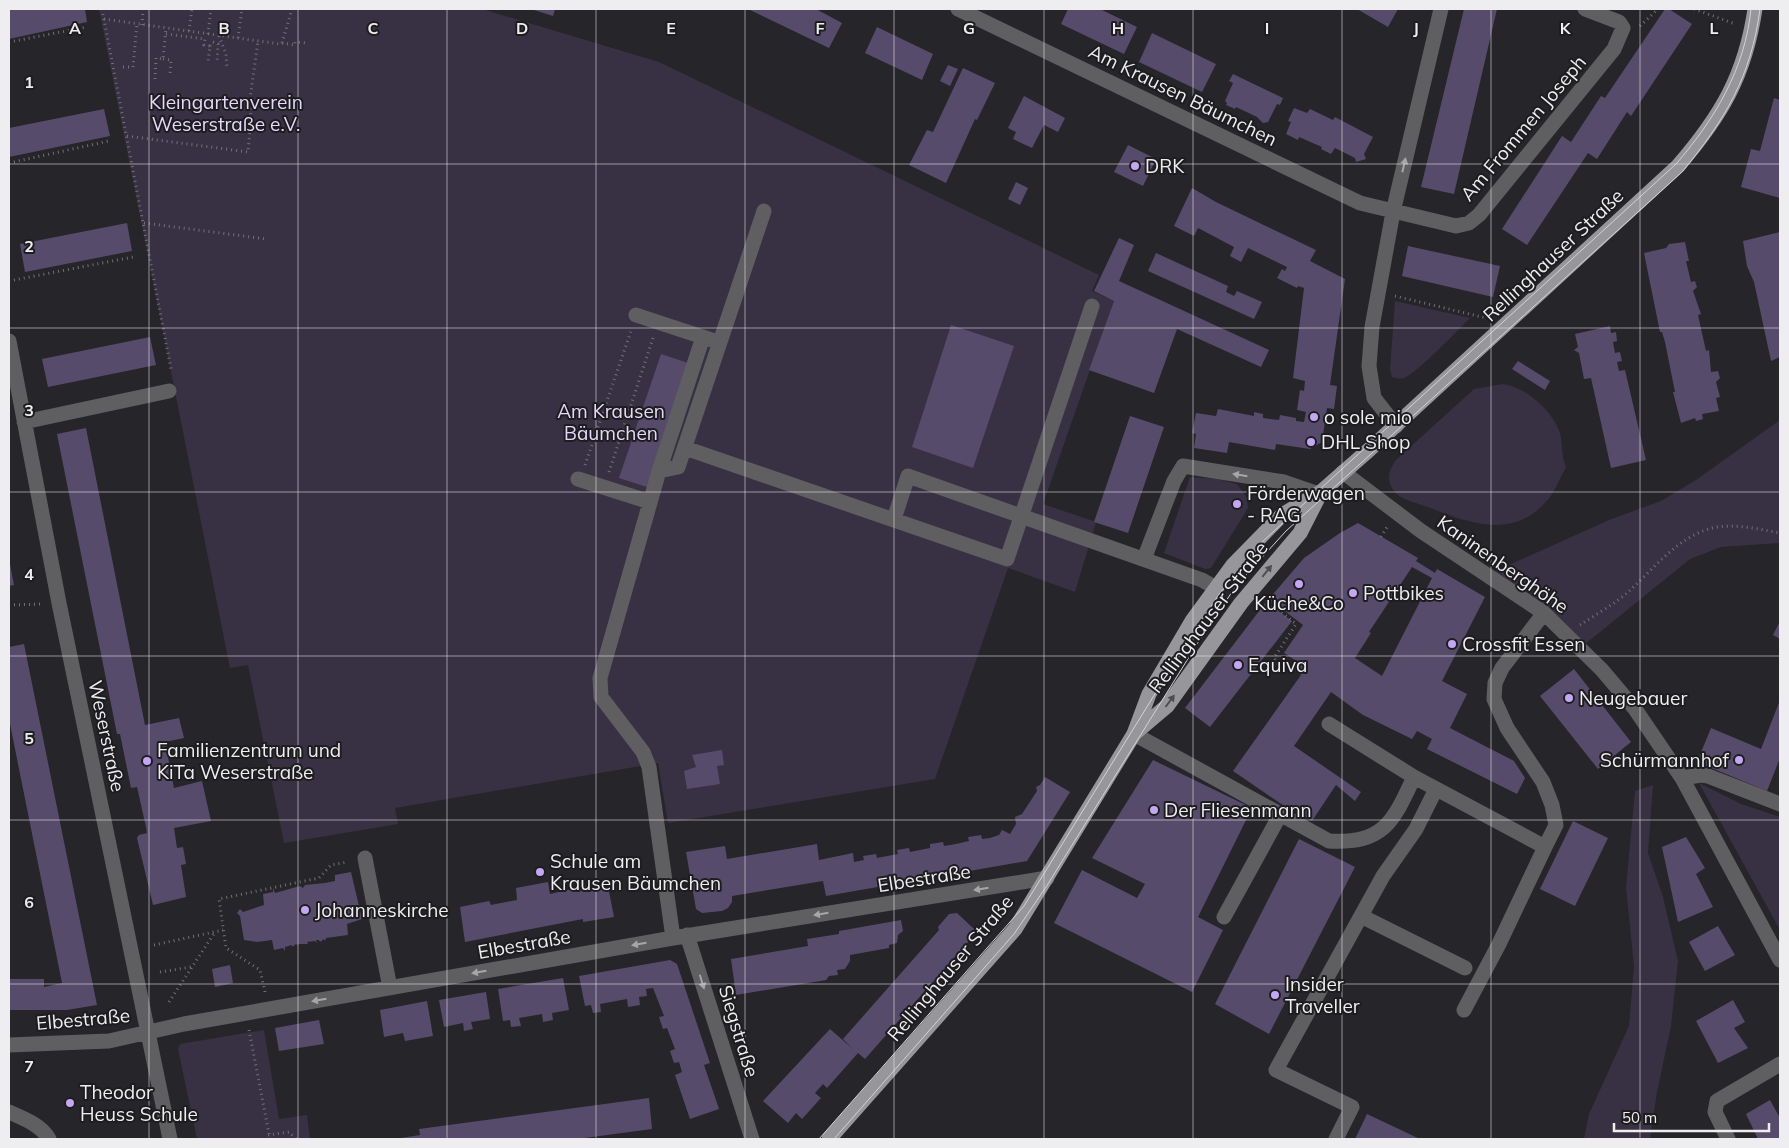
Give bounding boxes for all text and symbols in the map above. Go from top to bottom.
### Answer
text: A [69,18,81,38]
text: B [218,18,230,38]
text: C [368,18,379,38]
text: D [516,18,528,38]
text: E [666,18,676,38]
text: F [815,18,825,38]
text: G [963,18,975,38]
text: H [1112,18,1124,38]
text: I [1265,18,1269,38]
text: J [1413,18,1419,38]
text: K [1560,18,1572,38]
text: L [1710,18,1719,38]
street label: Am Krausen Bäumchen [1085,39,1281,151]
street label: Am Frommen Joseph [1455,50,1591,206]
text: 1 [24,72,34,92]
park label: Kleingartenverein Weserstraße e.V. [149,90,303,136]
place label: DRK [1145,154,1185,178]
one-way arrow [1400,157,1408,172]
marker: DRK [1129,160,1141,172]
street label: Rellinghauser Straße [1478,184,1628,326]
text: 2 [24,236,34,256]
park label: Am Krausen Bäumchen [557,399,665,445]
text: 3 [24,400,34,420]
place label: o sole mio [1324,405,1412,429]
marker: o sole mio [1308,411,1320,423]
place label: DHL Shop [1321,430,1410,454]
marker: DHL Shop [1305,436,1317,448]
one-way arrow [1232,470,1248,478]
place label: Förderwagen - RAG [1247,481,1365,527]
marker: Förderwagen - RAG [1231,498,1243,510]
street label: Kaninenberghöhe [1433,510,1573,618]
street label: Rellinghauser Straße [1143,536,1273,698]
text: 4 [24,564,34,584]
one-way arrow [1261,565,1272,578]
marker: Küche&Co [1293,578,1305,590]
place label: Pottbikes [1363,581,1444,605]
marker: Pottbikes [1347,587,1359,599]
place label: Küche&Co [1254,591,1344,615]
place label: Crossfit Essen [1462,632,1585,656]
marker: Crossfit Essen [1446,638,1458,650]
place label: Equiva [1248,653,1307,677]
marker: Equiva [1232,659,1244,671]
street label: Weserstraße [83,678,131,794]
place label: Neugebauer [1579,686,1687,710]
marker: Neugebauer [1563,692,1575,704]
one-way arrow [1165,694,1175,708]
text: 5 [24,728,34,748]
place label: Familienzentrum und KiTa Weserstraße [157,738,341,784]
place label: Schürmannhof [1600,748,1730,772]
marker: Schürmannhof [1733,754,1745,766]
marker: Familienzentrum und KiTa Weserstraße [141,755,153,767]
place label: Der Fliesenmann [1164,798,1312,822]
marker: Der Fliesenmann [1148,804,1160,816]
place label: Schule am Krausen Bäumchen [550,849,721,895]
street label: Elbestraße [876,859,972,897]
marker: Schule am Krausen Bäumchen [534,866,546,878]
one-way arrow [973,885,989,893]
street label: Rellinghauser Straße [882,890,1018,1046]
text: 6 [24,892,34,912]
place label: Johanneskirche [315,898,449,922]
marker: Johanneskirche [299,904,311,916]
one-way arrow [813,911,829,919]
street label: Elbestraße [476,924,572,964]
one-way arrow [631,940,647,948]
one-way arrow [471,968,487,976]
place label: Insider Traveller [1285,972,1360,1018]
one-way arrow [699,974,707,989]
street label: Siegstraße [714,982,764,1080]
marker: Insider Traveller [1269,989,1281,1001]
one-way arrow [311,996,327,1004]
street label: Elbestraße [35,1003,131,1035]
text: 7 [24,1056,34,1076]
place label: Theodor Heuss Schule [80,1080,198,1126]
marker: Theodor Heuss Schule [64,1097,76,1109]
scale bar [1614,1100,1769,1132]
text: 50 m [1622,1108,1657,1127]

